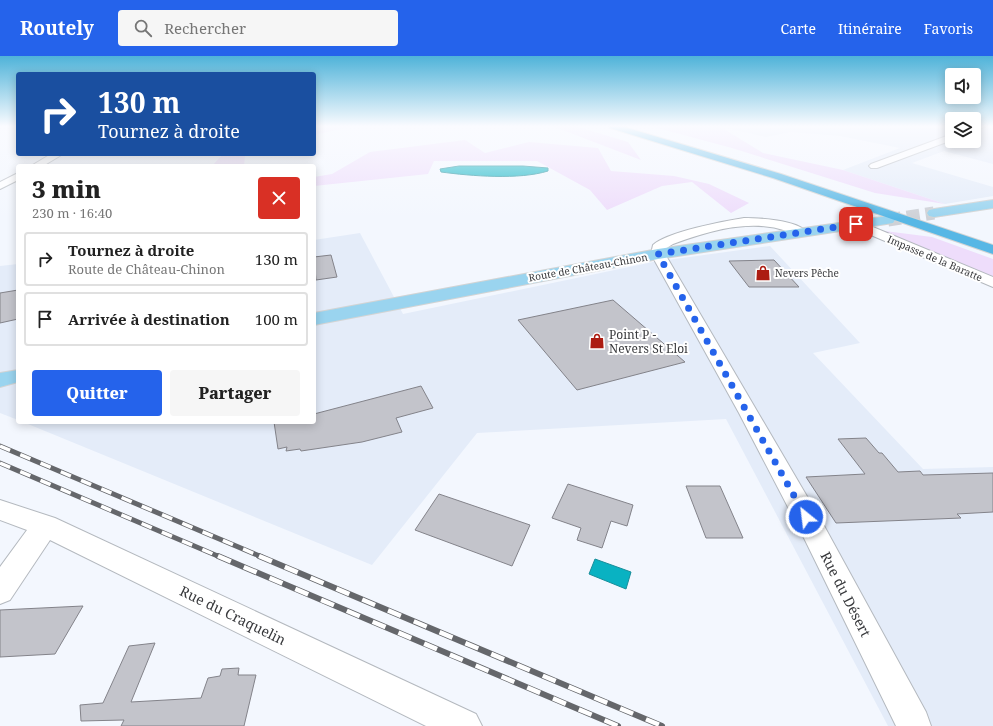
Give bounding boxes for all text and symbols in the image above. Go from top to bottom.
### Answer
search box [118,10,398,46]
text: Routely [20,15,94,41]
icon: search [132,17,154,39]
text: Rechercher [164,18,246,38]
text: Carte [781,19,816,38]
text: Itinéraire [838,19,902,38]
text: Favoris [924,19,973,38]
map controls [945,68,981,148]
button: sound [945,68,981,104]
text: 130 m [98,83,180,121]
icon: right [32,88,84,140]
button: layers [945,112,981,148]
text: Tournez à droite [98,119,240,143]
text: 3 min [32,172,101,205]
button: close [258,177,300,219]
text: 230 m · 16:40 [32,204,112,222]
pin [839,207,873,241]
icon: arrive [845,213,867,235]
street label: Impasse de la Baratte [885,232,985,284]
text: Tournez à droite [68,240,194,260]
icon: right [34,248,56,270]
text: 130 m [255,249,298,269]
street label: Route de Château-Chinon [527,250,649,284]
text: Route de Château-Chinon [68,260,225,278]
shop icon: Nevers Pêche [754,264,772,282]
place label: Nevers Pêche [775,266,839,280]
icon: arrive [34,308,56,330]
text: Arrivée à destination [68,309,230,329]
text: 100 m [255,309,298,329]
place label: Point P - Nevers St Eloi [609,326,688,357]
shop icon: Point P - Nevers St Eloi [588,332,606,350]
button: Quitter [32,370,162,416]
button: Partager [170,370,300,416]
position arrow [785,496,827,538]
street label: Rue du Désert [816,548,876,640]
street label: Rue du Craquelin [177,581,289,649]

